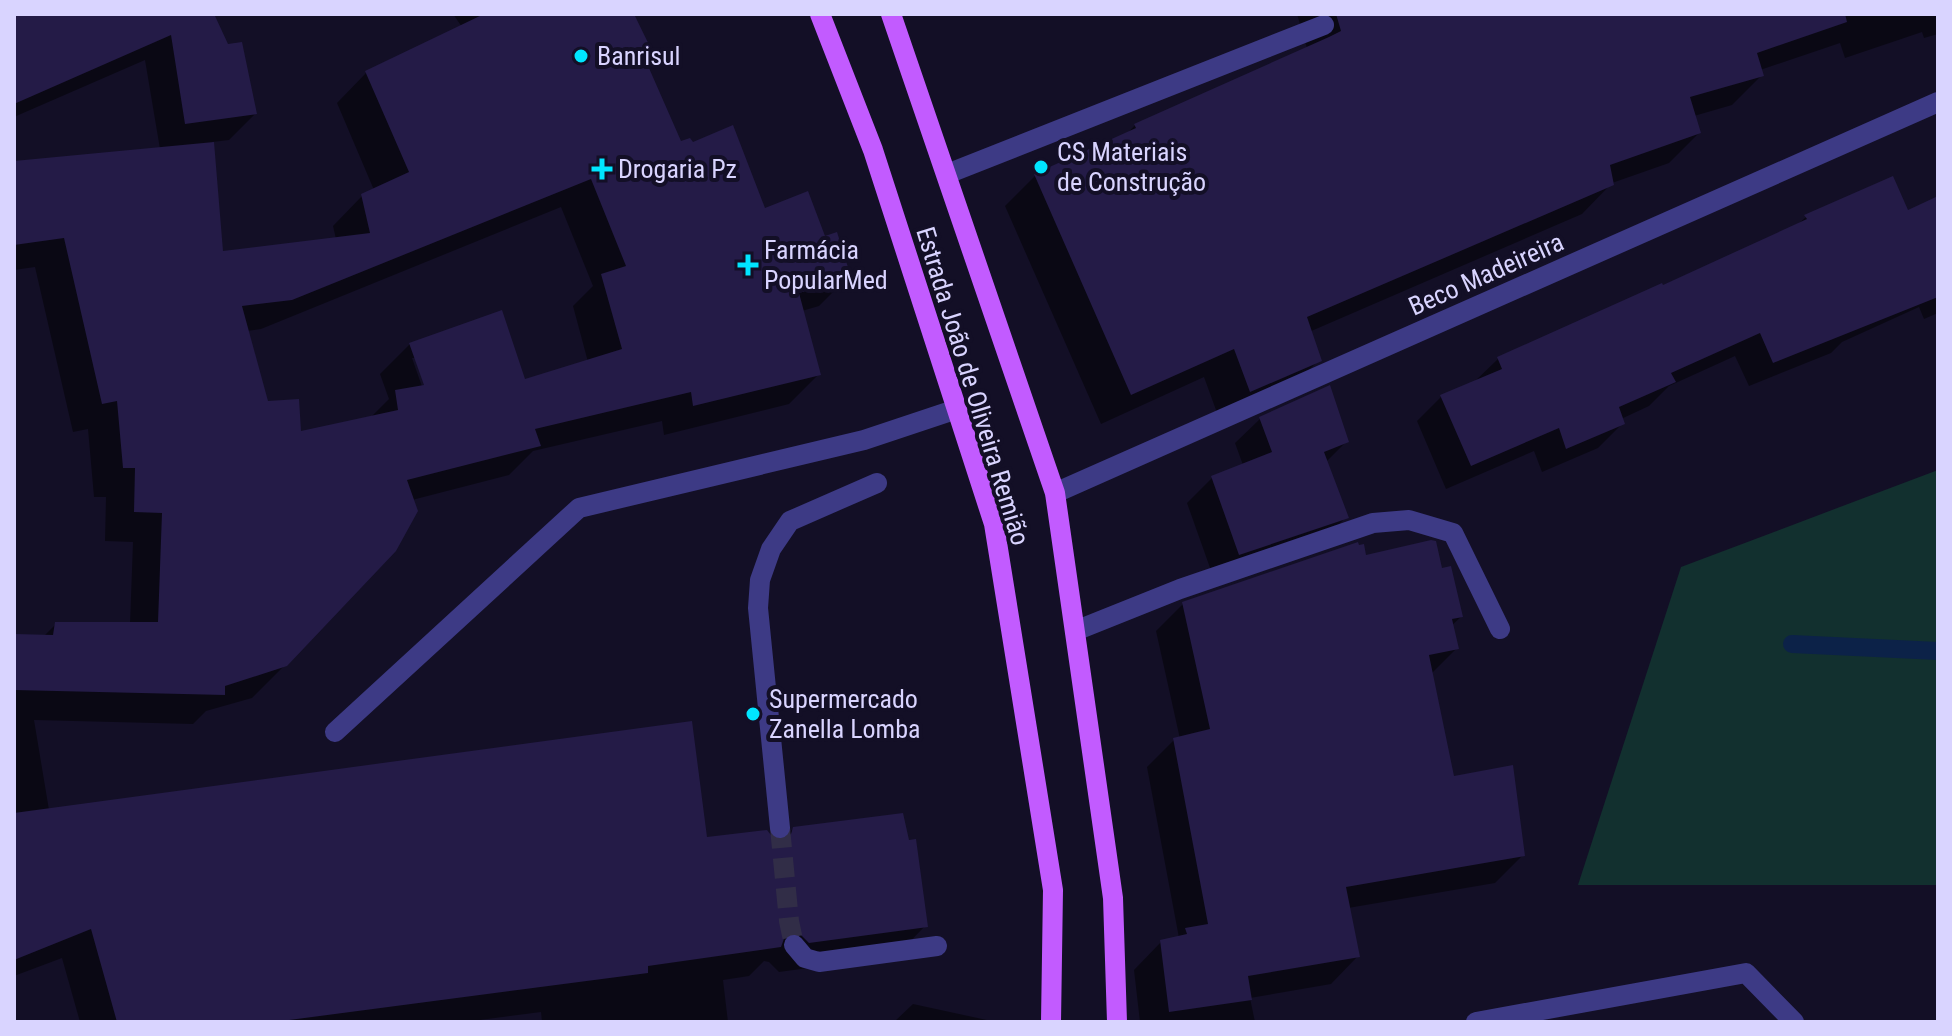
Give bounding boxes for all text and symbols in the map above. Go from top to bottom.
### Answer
place label: Banrisul [597,41,681,71]
marker: Banrisul [572,47,590,65]
place label: CS Materiais de Construção [1057,137,1206,197]
place label: Drogaria Pz [618,154,737,184]
marker: CS Materiais de Construção [1032,158,1050,176]
marker: Drogaria Pz [593,160,611,178]
street label: Estrada João de Oliveira Remião [910,223,1036,549]
street label: Beco Madeireira [1404,226,1568,322]
place label: Farmácia PopularMed [764,235,888,295]
marker: Farmácia PopularMed [739,256,757,274]
place label: Supermercado Zanella Lomba [769,684,920,744]
marker: Supermercado Zanella Lomba [744,705,762,723]

